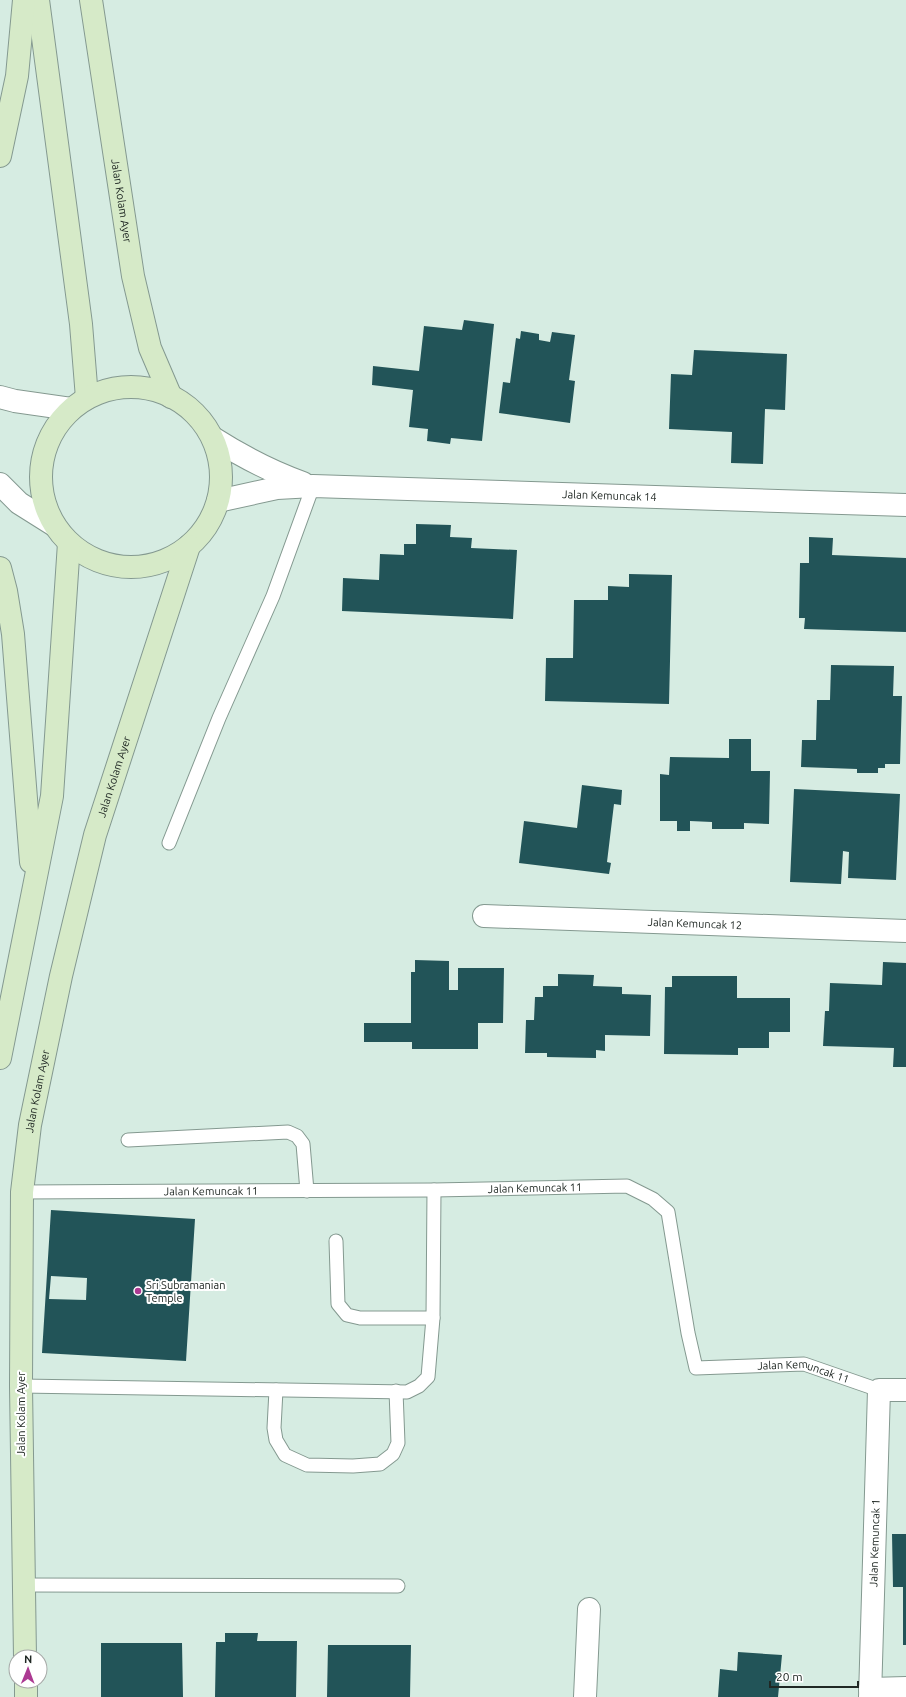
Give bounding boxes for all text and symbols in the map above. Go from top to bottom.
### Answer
street label: Jalan Kolam Ayer [109,158,134,244]
street label: Jalan Kemuncak 14 [562,488,657,503]
street label: Jalan Kolam Ayer [95,734,133,819]
street label: Jalan Kemuncak 12 [647,916,742,931]
street label: Jalan Kolam Ayer [23,1048,52,1134]
street label: Jalan Kemuncak 11 [488,1181,582,1195]
street label: Jalan Kemuncak 11 [164,1185,258,1197]
place label: Sri Subramanian Temple [146,1279,225,1304]
marker: Sri Subramanian Temple [133,1286,143,1296]
street label: Jalan Kemuncak 11 [757,1358,851,1385]
street label: Jalan Kolam Ayer [15,1371,27,1456]
street label: Jalan Kemuncak 1 [867,1499,882,1587]
north arrow [8,1649,48,1689]
text: N [24,1653,32,1665]
scale bar [770,1663,858,1689]
text: 20 m [776,1670,803,1683]

